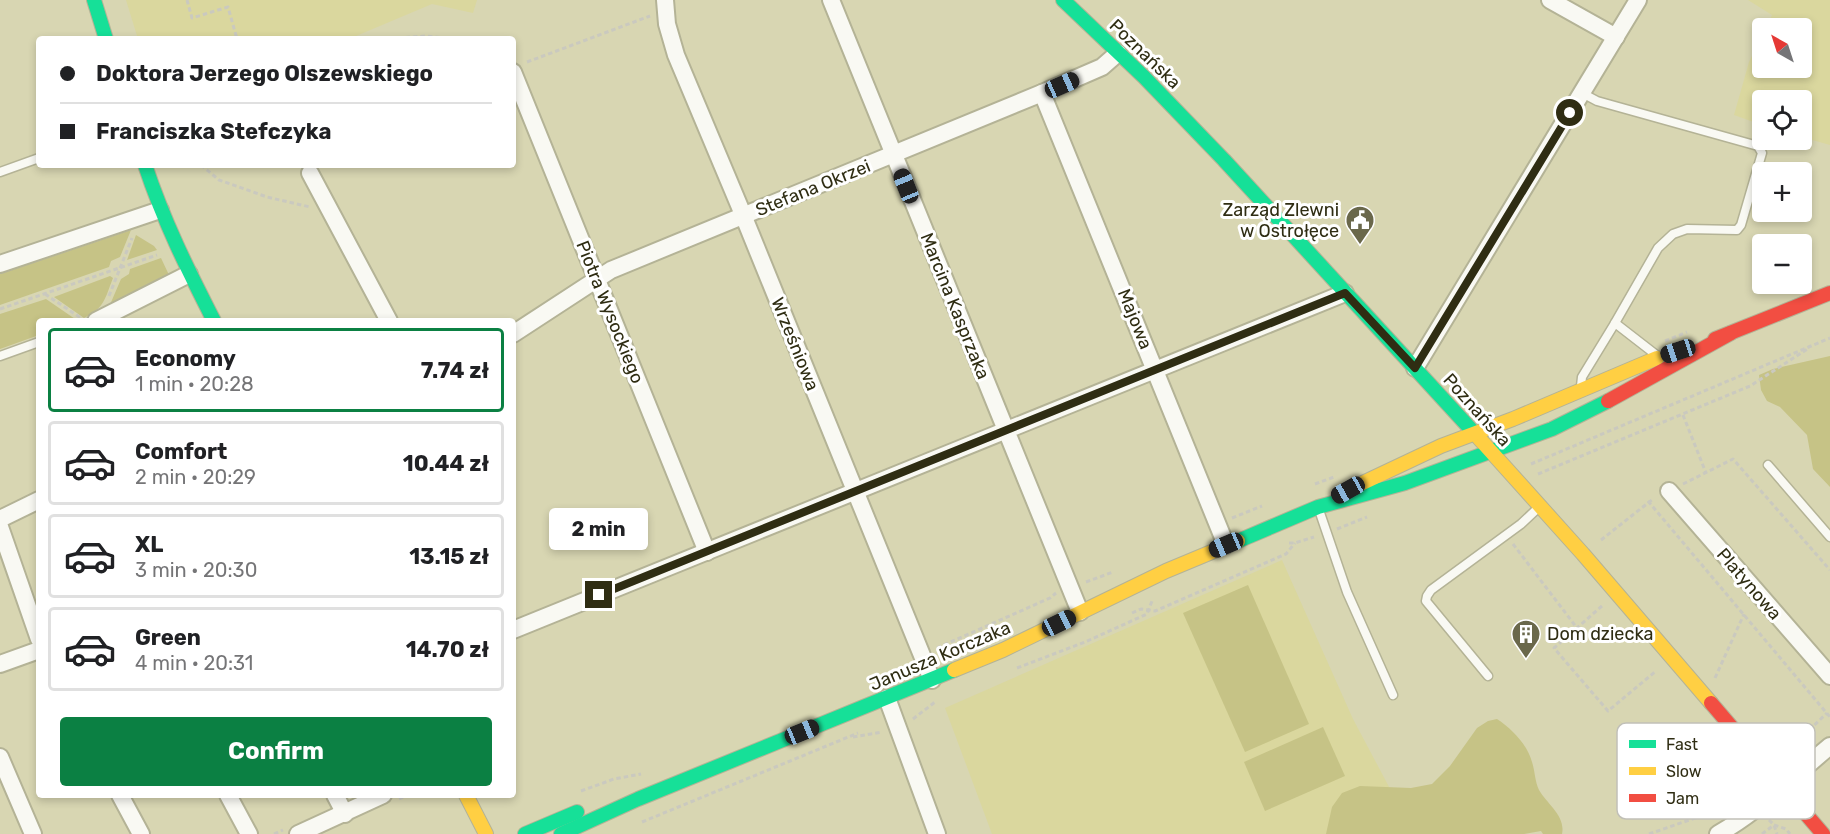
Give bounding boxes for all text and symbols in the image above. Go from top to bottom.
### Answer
street label: Poznańska [1105,15,1185,93]
north arrow [1752,18,1812,78]
map controls [1752,18,1812,294]
text: Doktora Jerzego Olszewskiego [96,60,433,87]
car [1042,69,1082,101]
button: locate [1752,90,1812,150]
route start [1556,99,1583,126]
text: Franciszka Stefczyka [96,118,331,145]
street label: Stefana Okrzei [752,155,874,221]
button: + [1752,162,1812,222]
car [891,166,921,206]
place label: Zarząd Zlewni w Ostrołęce [1223,199,1339,242]
public building icon: Zarząd Zlewni w Ostrołęce [1344,204,1376,246]
street label: Marcina Kasprzaka [916,230,994,382]
button: − [1752,234,1812,294]
street label: Piotra Wysockiego [571,237,649,387]
street label: Majowa [1113,286,1157,352]
street label: Wrześniowa [766,294,824,394]
car [1658,337,1698,365]
icon: car [63,343,117,397]
text: Economy [135,345,236,372]
text: 7.74 zł [421,357,489,384]
street label: Poznańska [1438,369,1516,451]
text: 1 min · 20:28 [135,372,254,396]
icon: car [63,436,117,490]
text: Comfort [135,438,227,465]
text: 10.44 zł [403,450,489,477]
text: 2 min · 20:29 [135,465,256,489]
car [1328,473,1368,507]
callout: 2 min [550,508,648,550]
text: 2 min [571,517,626,541]
icon: car [63,529,117,583]
car [1206,530,1246,560]
text: XL [135,531,163,558]
text: 13.15 zł [409,543,489,570]
street label: Platynowa [1712,544,1786,624]
text: 3 min · 20:30 [135,558,257,582]
route end [585,581,612,608]
car [1039,607,1079,639]
street label: Janusza Korczaka [866,616,1014,696]
building icon: Dom dziecka [1510,618,1542,660]
icon: car [63,622,117,676]
place label: Dom dziecka [1547,623,1653,645]
text: Green [135,624,201,651]
text: 14.70 zł [406,636,489,663]
text: 4 min · 20:31 [135,651,253,675]
button: Confirm [60,717,492,786]
car [782,717,822,747]
legend [1617,723,1815,819]
text: Fast [1666,735,1698,754]
text: Slow [1666,762,1702,781]
text: Jam [1666,789,1699,808]

